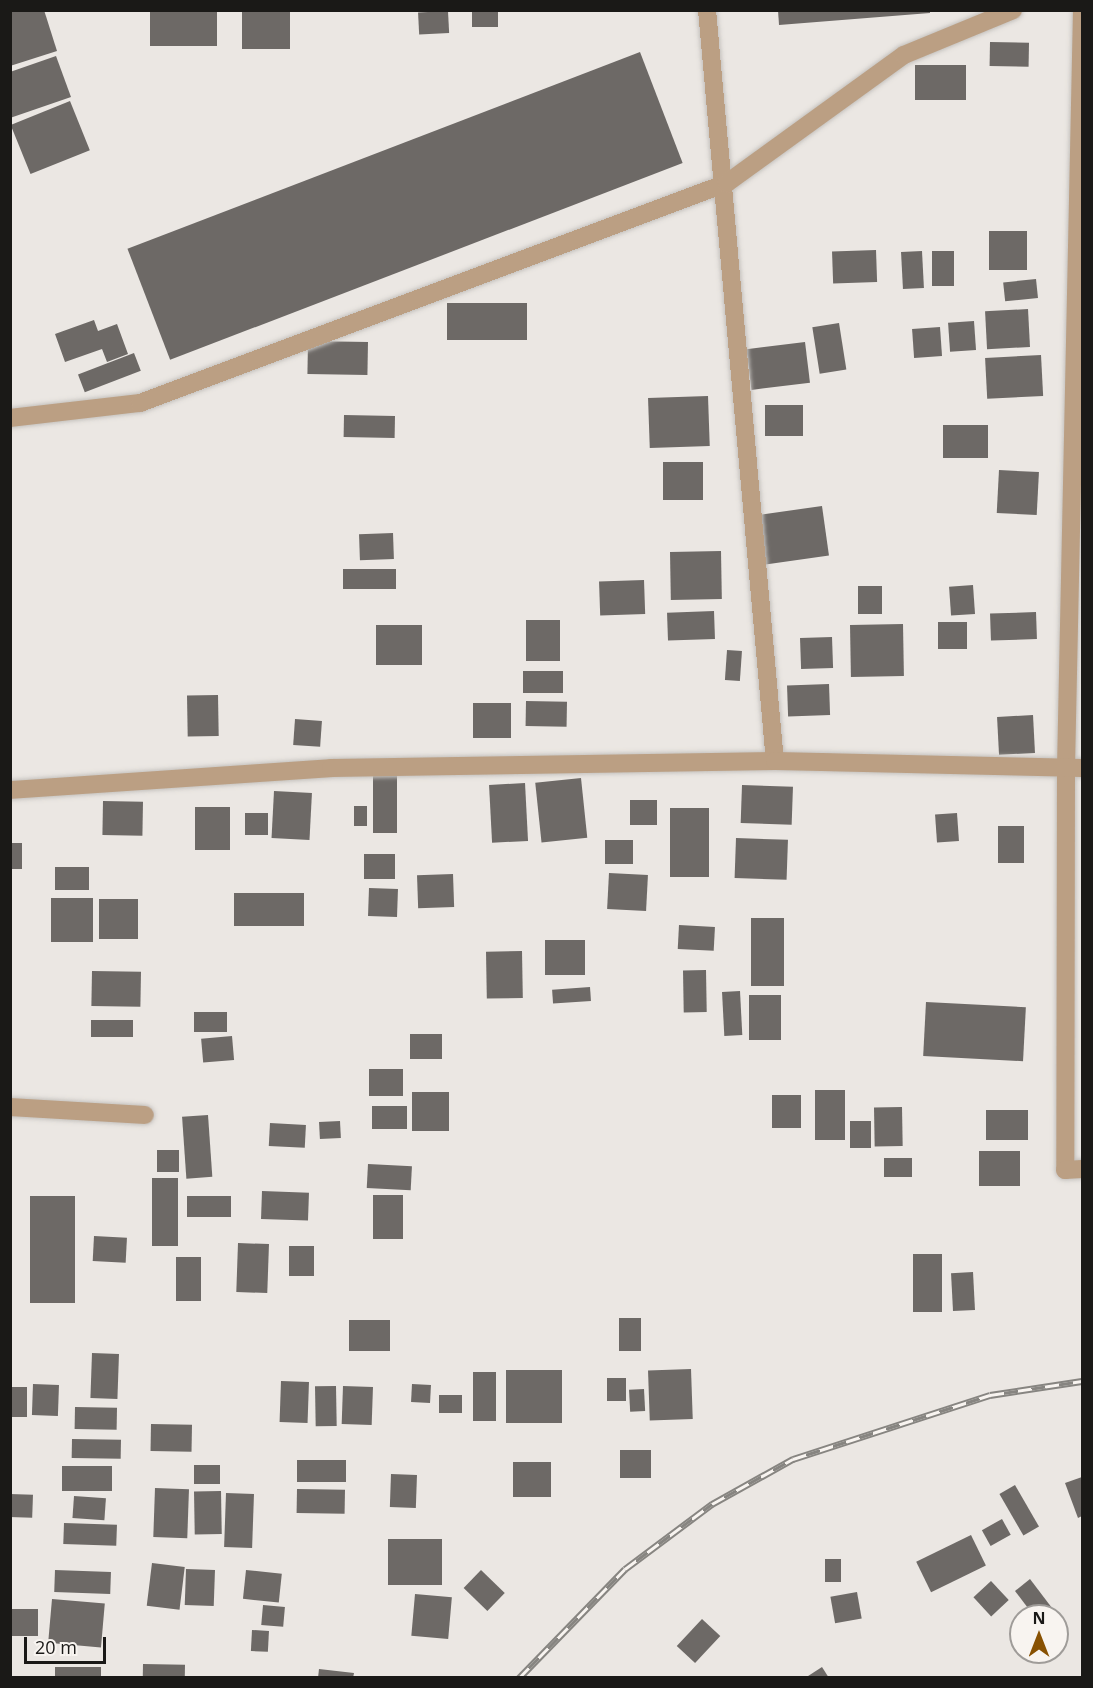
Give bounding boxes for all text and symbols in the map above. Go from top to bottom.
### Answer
north arrow [1009,1604,1069,1664]
text: N [1032,1607,1046,1629]
scale bar [27,1625,110,1663]
text: 20 m [35,1635,77,1659]

